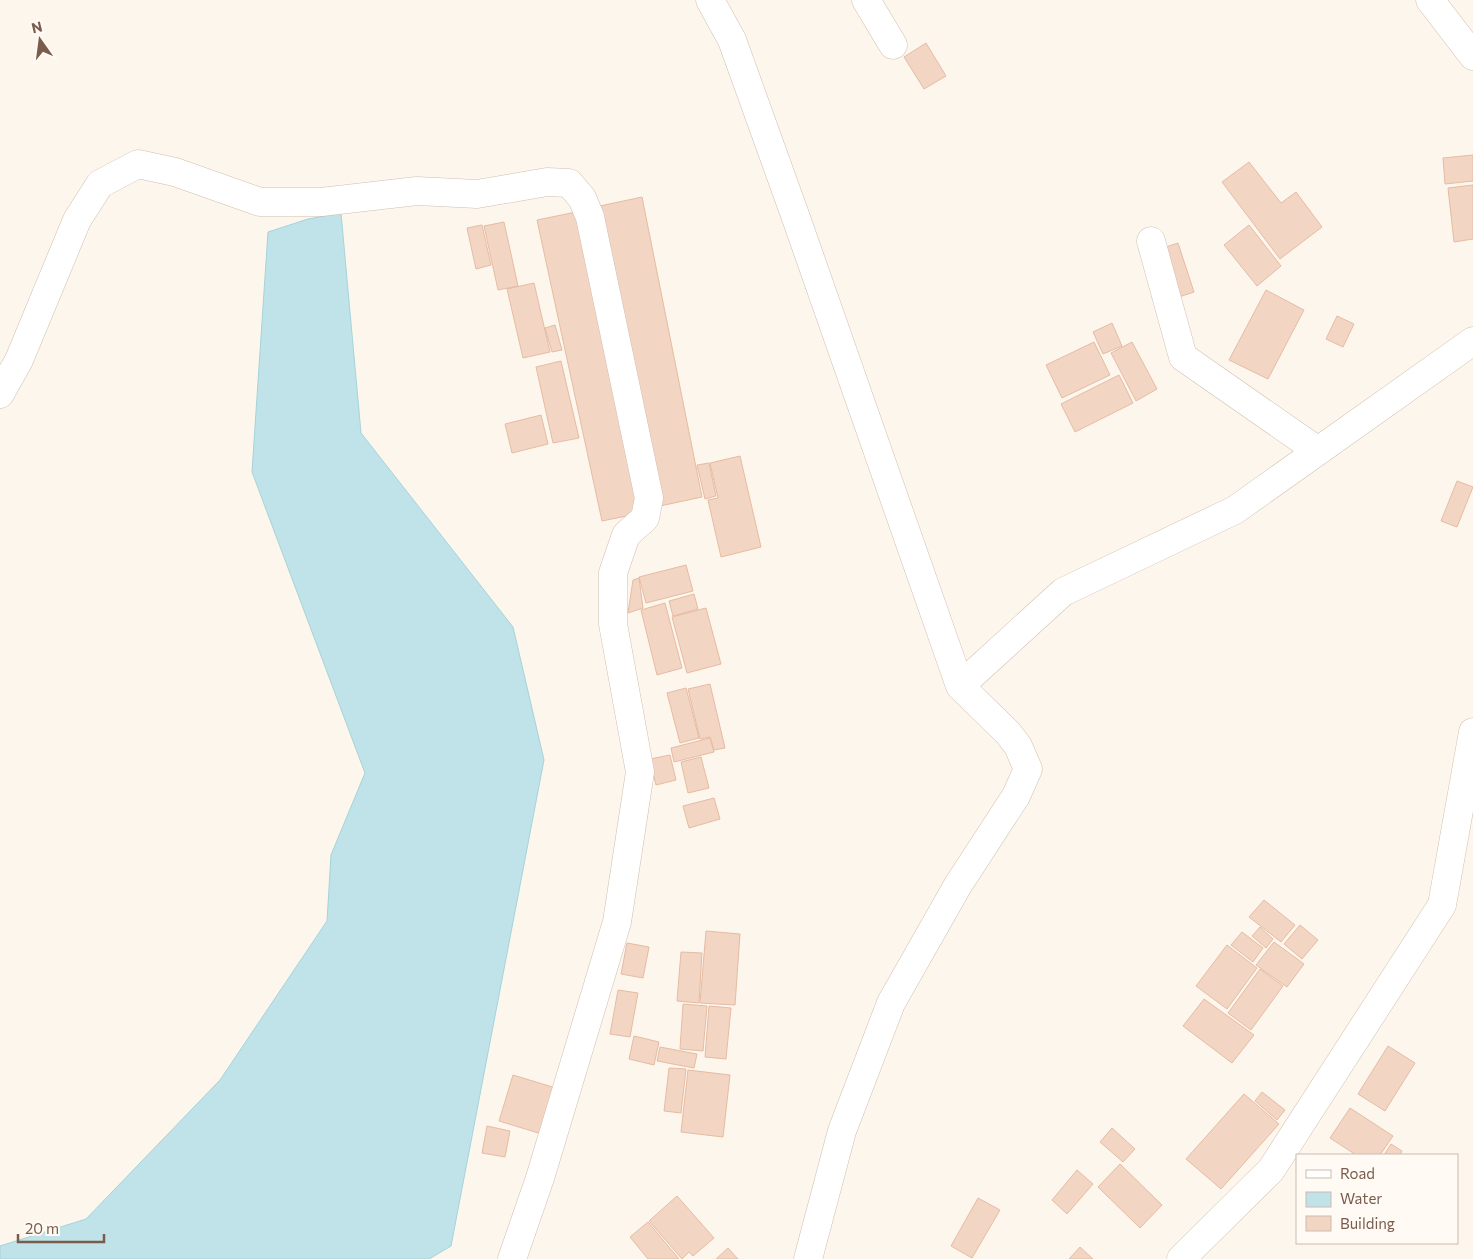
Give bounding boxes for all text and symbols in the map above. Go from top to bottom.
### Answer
north arrow [15,15,65,65]
text: N [30,17,44,36]
legend [1296,1154,1458,1244]
text: Road [1340,1164,1375,1182]
text: Water [1340,1189,1382,1207]
scale bar [18,1212,104,1244]
text: Building [1340,1214,1395,1232]
text: 20 m [25,1219,59,1237]

